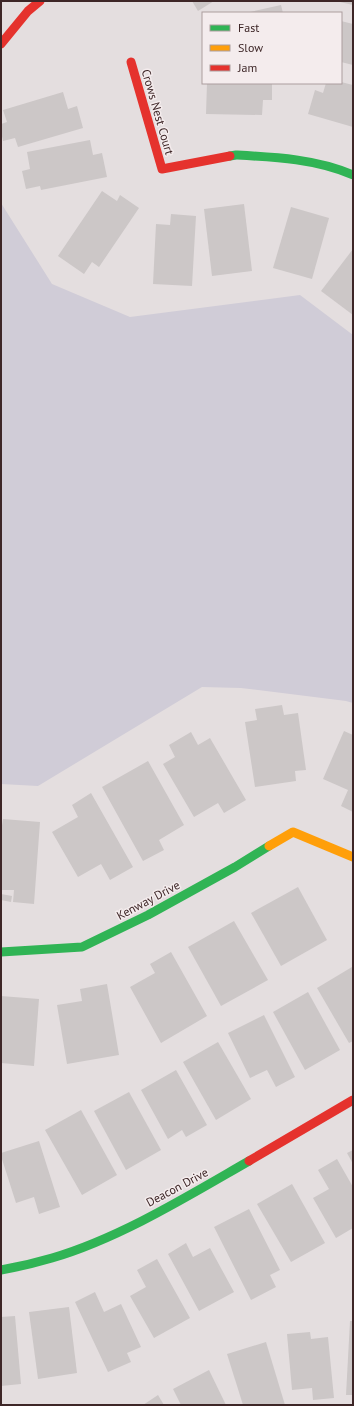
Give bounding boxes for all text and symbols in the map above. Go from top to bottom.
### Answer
legend [202,12,342,84]
text: Fast [238,20,259,35]
text: Slow [238,40,263,55]
text: Jam [237,60,257,75]
street label: Crows Nest Court [139,67,177,157]
street label: Kenway Drive [114,877,182,923]
street label: Deacon Drive [143,1164,211,1210]

